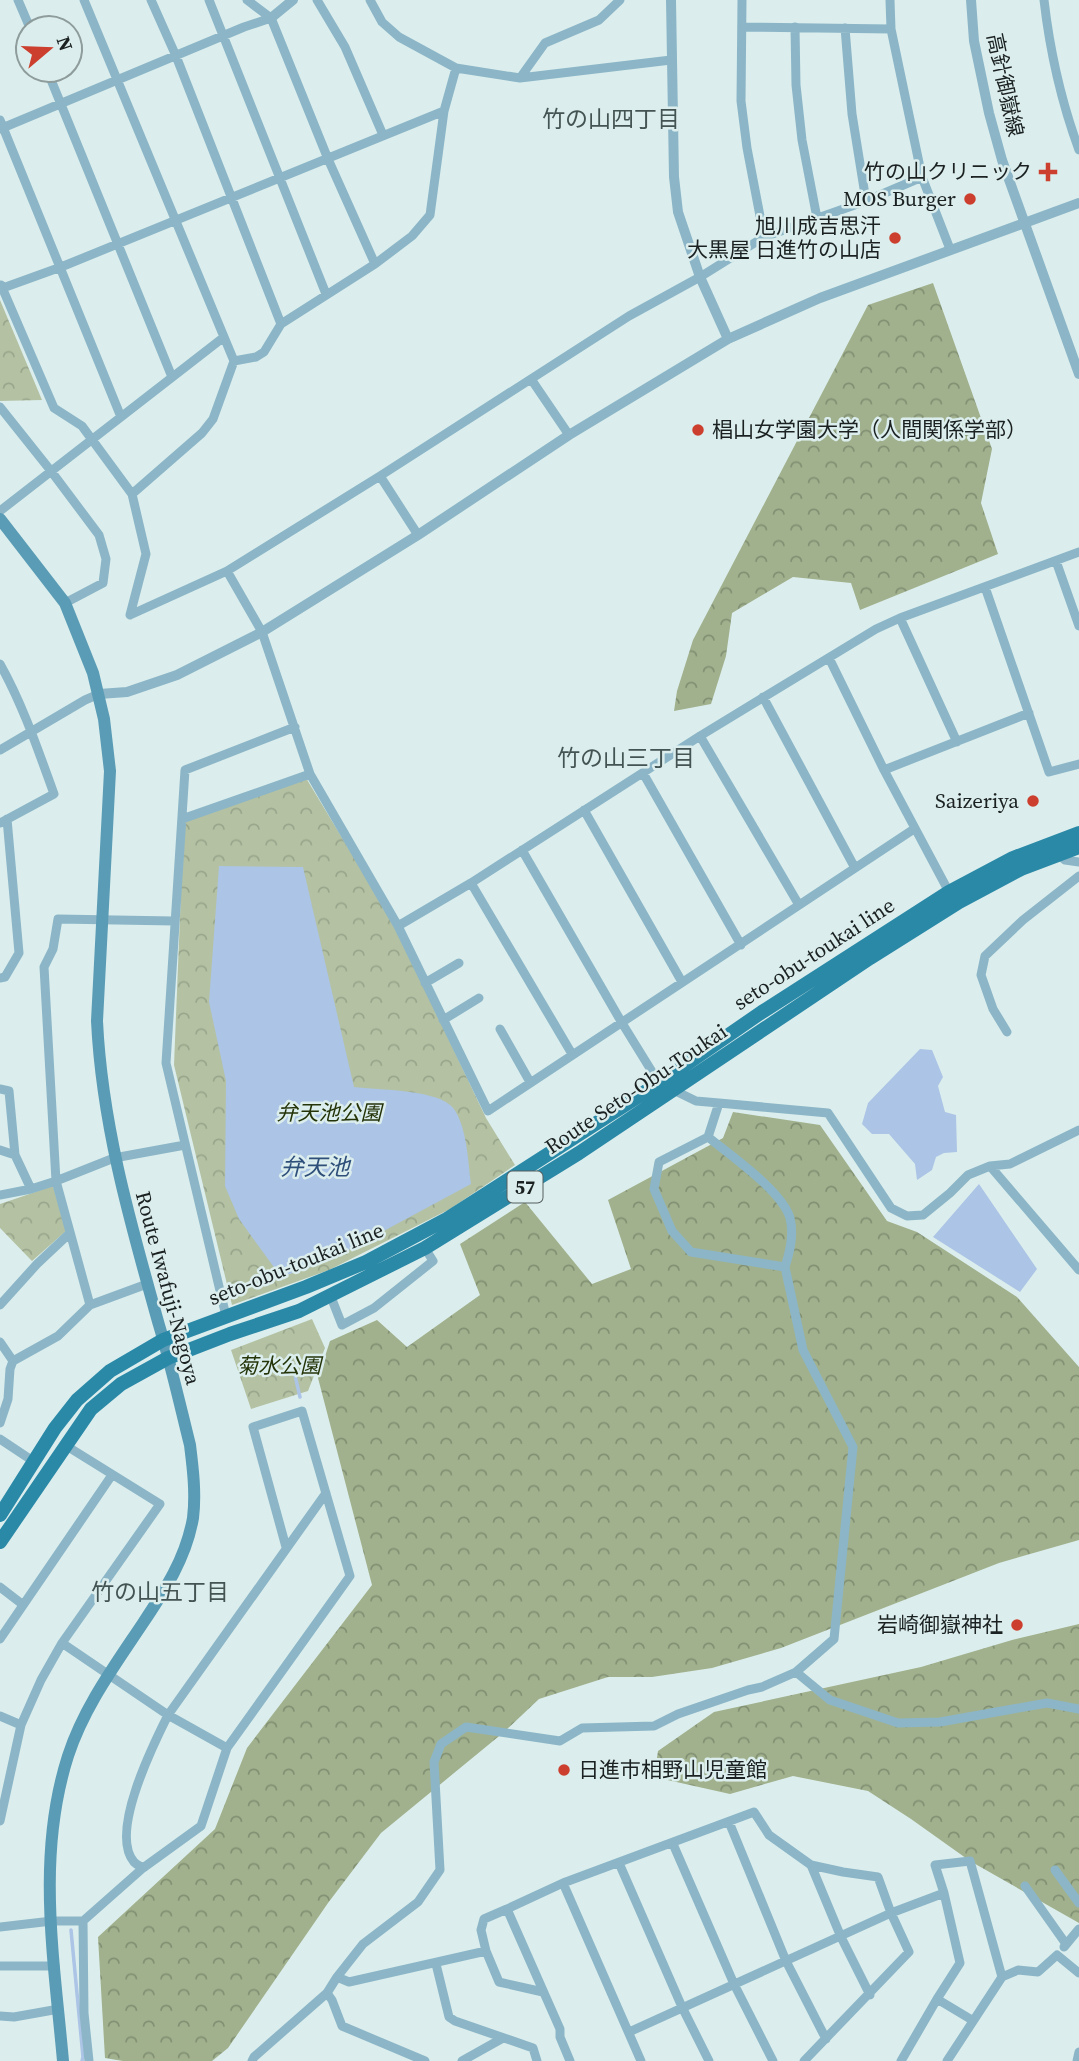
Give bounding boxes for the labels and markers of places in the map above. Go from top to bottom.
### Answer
place label: 竹の山クリニック [864,157,1032,186]
marker: 竹の山クリニック [1038,162,1058,182]
place label: MOS Burger [843,184,956,213]
marker: MOS Burger [962,191,978,207]
place label: 旭川成吉思汗 大黒屋 日進竹の山店 [687,211,881,264]
marker: 旭川成吉思汗 大黒屋 日進竹の山店 [887,230,903,246]
place label: 椙山女学園大学（人間関係学部） [712,415,1027,444]
marker: 椙山女学園大学（人間関係学部） [690,422,706,438]
place label: Saizeriya [935,786,1019,815]
marker: Saizeriya [1025,793,1041,809]
place label: 岩崎御嶽神社 [877,1610,1003,1639]
marker: 岩崎御嶽神社 [1009,1617,1025,1633]
place label: 日進市相野山児童館 [578,1755,767,1784]
marker: 日進市相野山児童館 [556,1762,572,1778]

